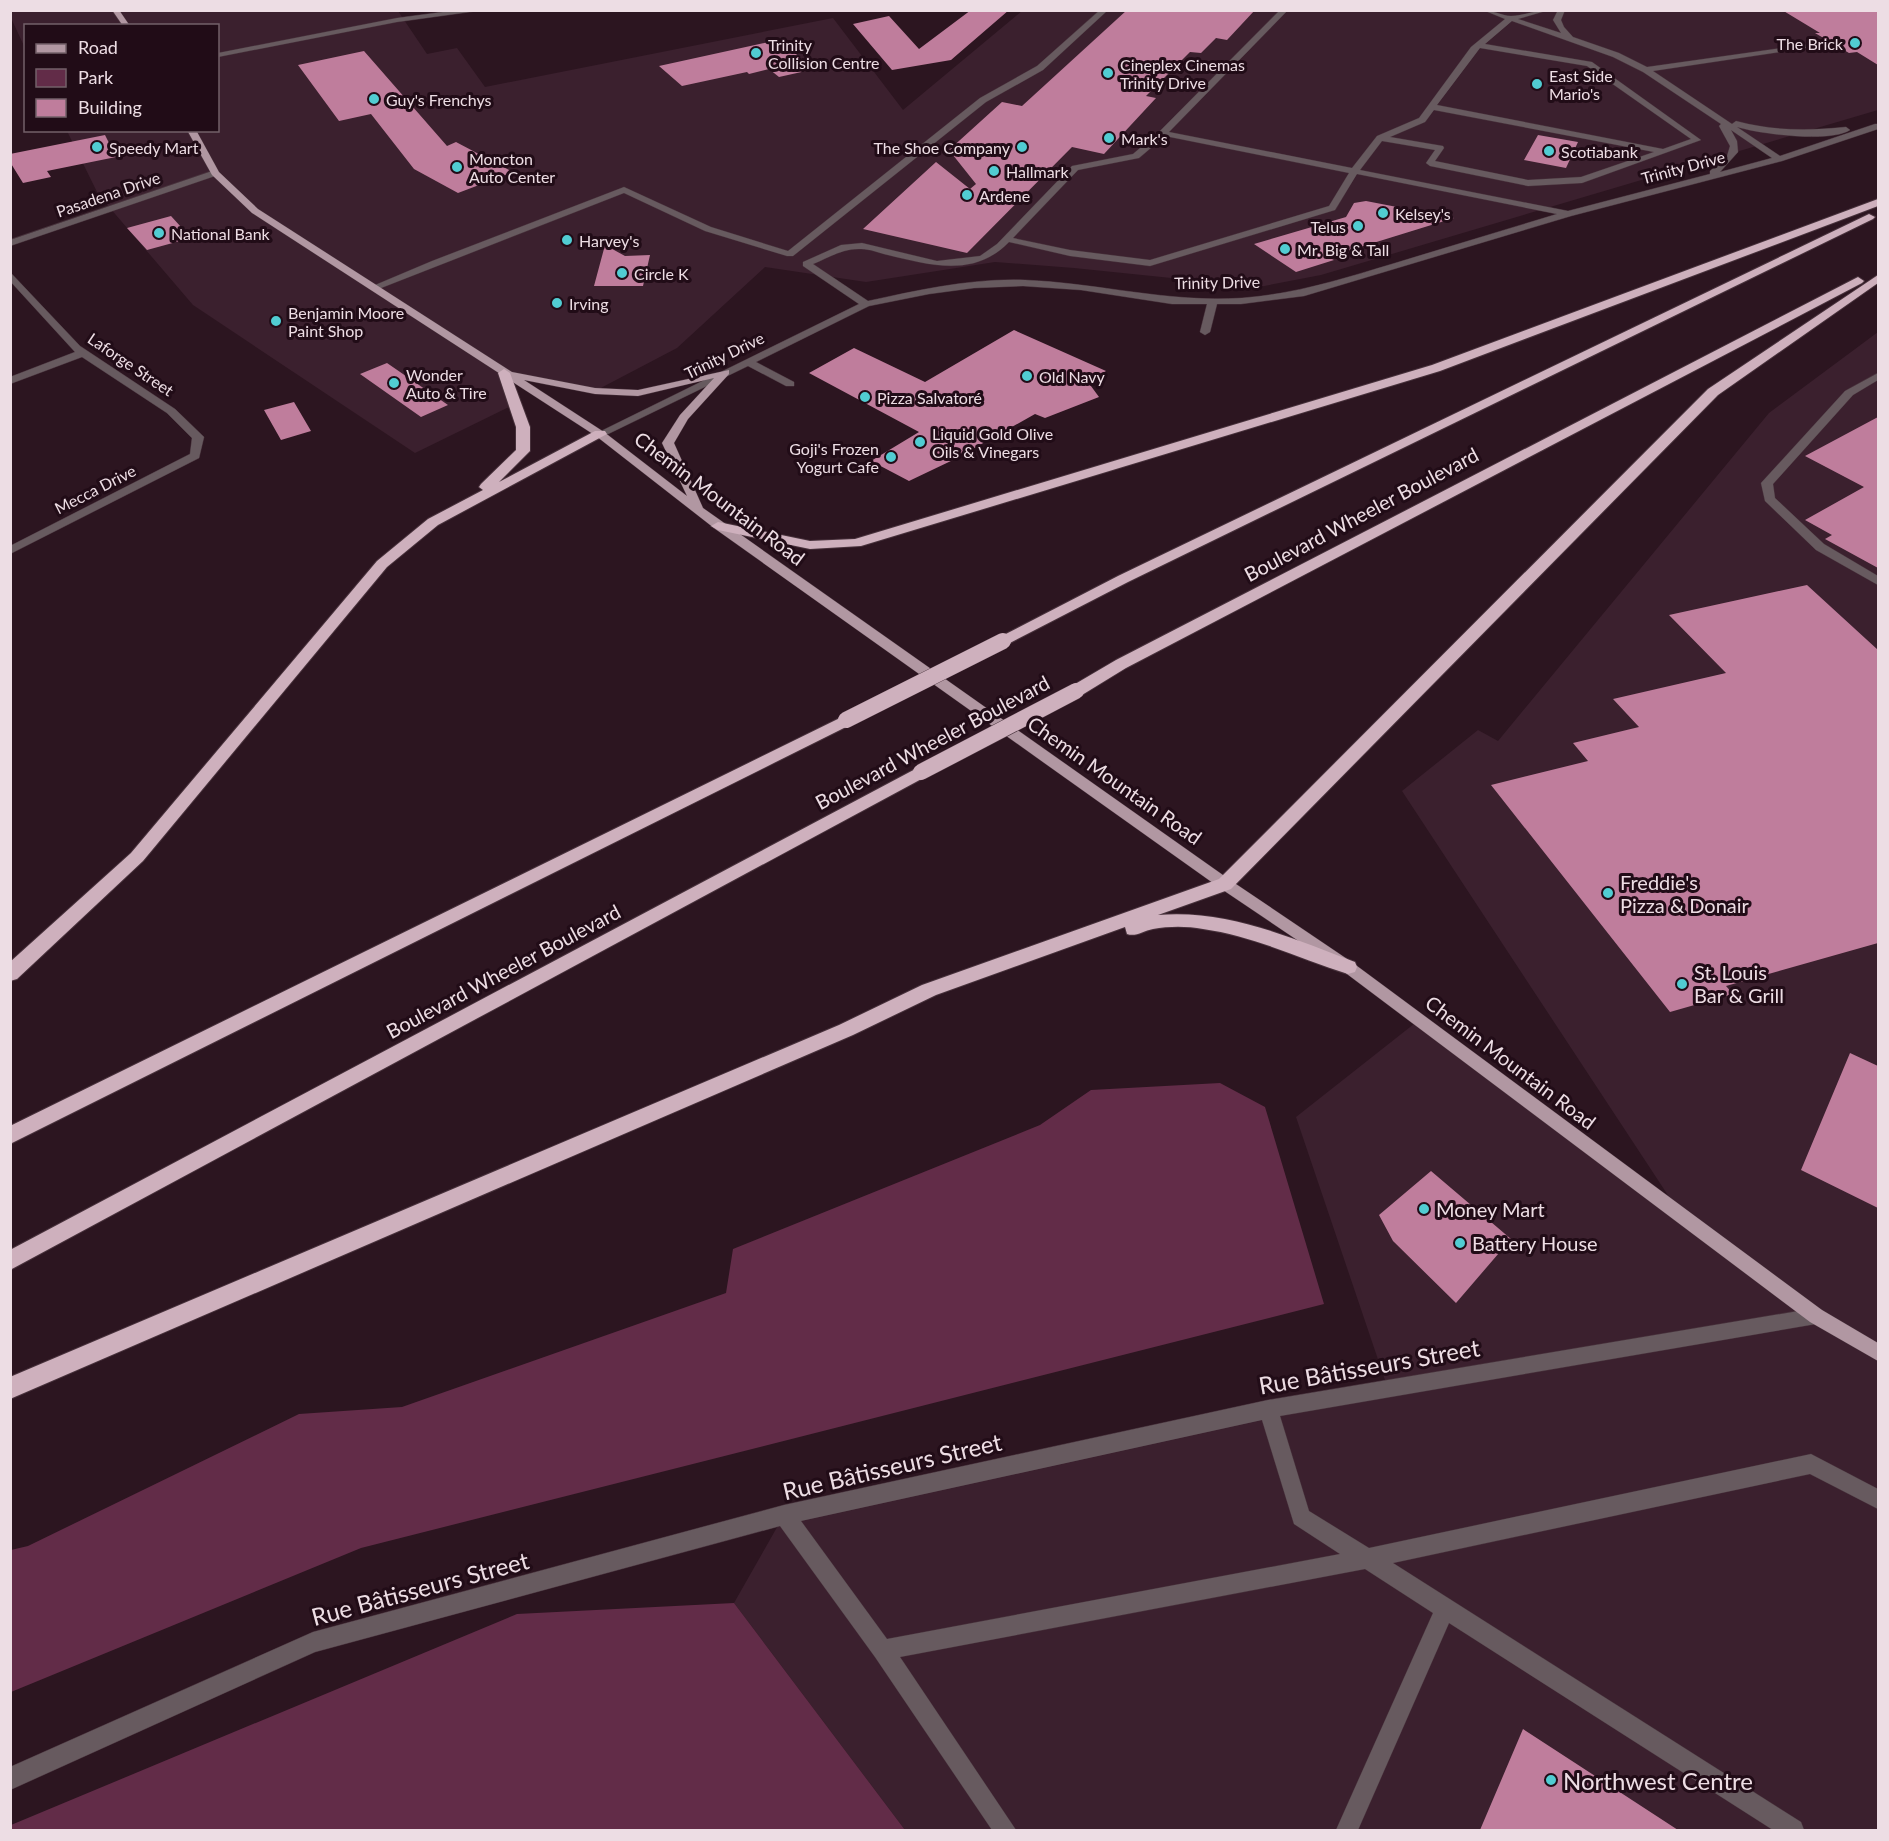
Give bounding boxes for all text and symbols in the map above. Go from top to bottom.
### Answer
legend [24,24,219,132]
place label: The Brick [1777,34,1844,53]
place label: Trinity Collision Centre [768,35,879,72]
text: Road [78,36,118,58]
marker: The Brick [1848,36,1862,50]
marker: Trinity Collision Centre [749,46,763,60]
place label: Cineplex Cinemas Trinity Drive [1120,55,1245,92]
text: Park [78,66,114,88]
marker: Cineplex Cinemas Trinity Drive [1101,66,1115,80]
place label: East Side Mario's [1549,66,1613,103]
marker: East Side Mario's [1530,77,1544,91]
place label: Guy's Frenchys [386,90,492,109]
marker: Guy's Frenchys [367,92,381,106]
text: Building [78,96,142,118]
place label: Mark's [1121,129,1168,148]
marker: Mark's [1102,131,1116,145]
place label: Speedy Mart [109,138,199,157]
place label: The Shoe Company [873,138,1011,157]
marker: Speedy Mart [90,140,104,154]
marker: The Shoe Company [1015,140,1029,154]
place label: Scotiabank [1561,142,1639,161]
marker: Scotiabank [1542,144,1556,158]
street label: Trinity Drive [1639,147,1727,187]
place label: Moncton Auto Center [469,149,555,186]
marker: Moncton Auto Center [450,160,464,174]
place label: Hallmark [1006,162,1069,181]
marker: Hallmark [987,164,1001,178]
street label: Pasadena Drive [54,167,162,221]
place label: Ardene [979,186,1030,205]
marker: Ardene [960,188,974,202]
place label: Kelsey's [1395,204,1451,223]
marker: Kelsey's [1376,206,1390,220]
place label: Telus [1310,217,1346,236]
marker: Telus [1351,219,1365,233]
place label: National Bank [171,224,271,243]
marker: National Bank [152,226,166,240]
place label: Harvey's [579,231,639,250]
marker: Harvey's [560,233,574,247]
place label: Mr. Big & Tall [1297,240,1389,259]
marker: Mr. Big & Tall [1278,242,1292,256]
place label: Circle K [634,264,689,283]
marker: Circle K [615,266,629,280]
street label: Trinity Drive [1174,272,1260,292]
place label: Irving [569,294,609,313]
marker: Irving [550,296,564,310]
place label: Benjamin Moore Paint Shop [288,303,404,340]
marker: Benjamin Moore Paint Shop [269,314,283,328]
street label: Laforge Street [85,328,178,400]
street label: Trinity Drive [681,328,767,382]
place label: Wonder Auto & Tire [406,365,487,402]
place label: Old Navy [1039,367,1106,386]
marker: Old Navy [1020,369,1034,383]
marker: Wonder Auto & Tire [387,376,401,390]
place label: Pizza Salvatoré [877,388,982,407]
marker: Pizza Salvatoré [858,390,872,404]
place label: Liquid Gold Olive Oils & Vinegars [932,424,1053,461]
street label: Chemin Mountain Road [630,426,810,570]
marker: Liquid Gold Olive Oils & Vinegars [913,435,927,449]
place label: Goji's Frozen Yogurt Cafe [789,439,879,476]
street label: Boulevard Wheeler Boulevard [1240,442,1482,586]
marker: Goji's Frozen Yogurt Cafe [884,450,898,464]
street label: Mecca Drive [51,460,139,518]
street label: Boulevard Wheeler Boulevard [811,670,1053,814]
street label: Chemin Mountain Road [1023,711,1207,849]
place label: Freddie's Pizza & Donair [1620,870,1750,917]
marker: Freddie's Pizza & Donair [1601,886,1615,900]
street label: Boulevard Wheeler Boulevard [382,899,624,1043]
place label: St. Louis Bar & Grill [1694,960,1784,1007]
marker: St. Louis Bar & Grill [1675,977,1689,991]
street label: Chemin Mountain Road [1421,990,1601,1134]
place label: Money Mart [1436,1197,1545,1221]
marker: Money Mart [1417,1202,1431,1216]
place label: Battery House [1472,1231,1598,1255]
marker: Battery House [1453,1236,1467,1250]
street label: Rue Bâtisseurs Street [1256,1332,1482,1400]
street label: Rue Bâtisseurs Street [780,1427,1005,1505]
street label: Rue Bâtisseurs Street [308,1545,532,1631]
place label: Northwest Centre [1563,1766,1753,1795]
marker: Northwest Centre [1544,1773,1558,1787]

